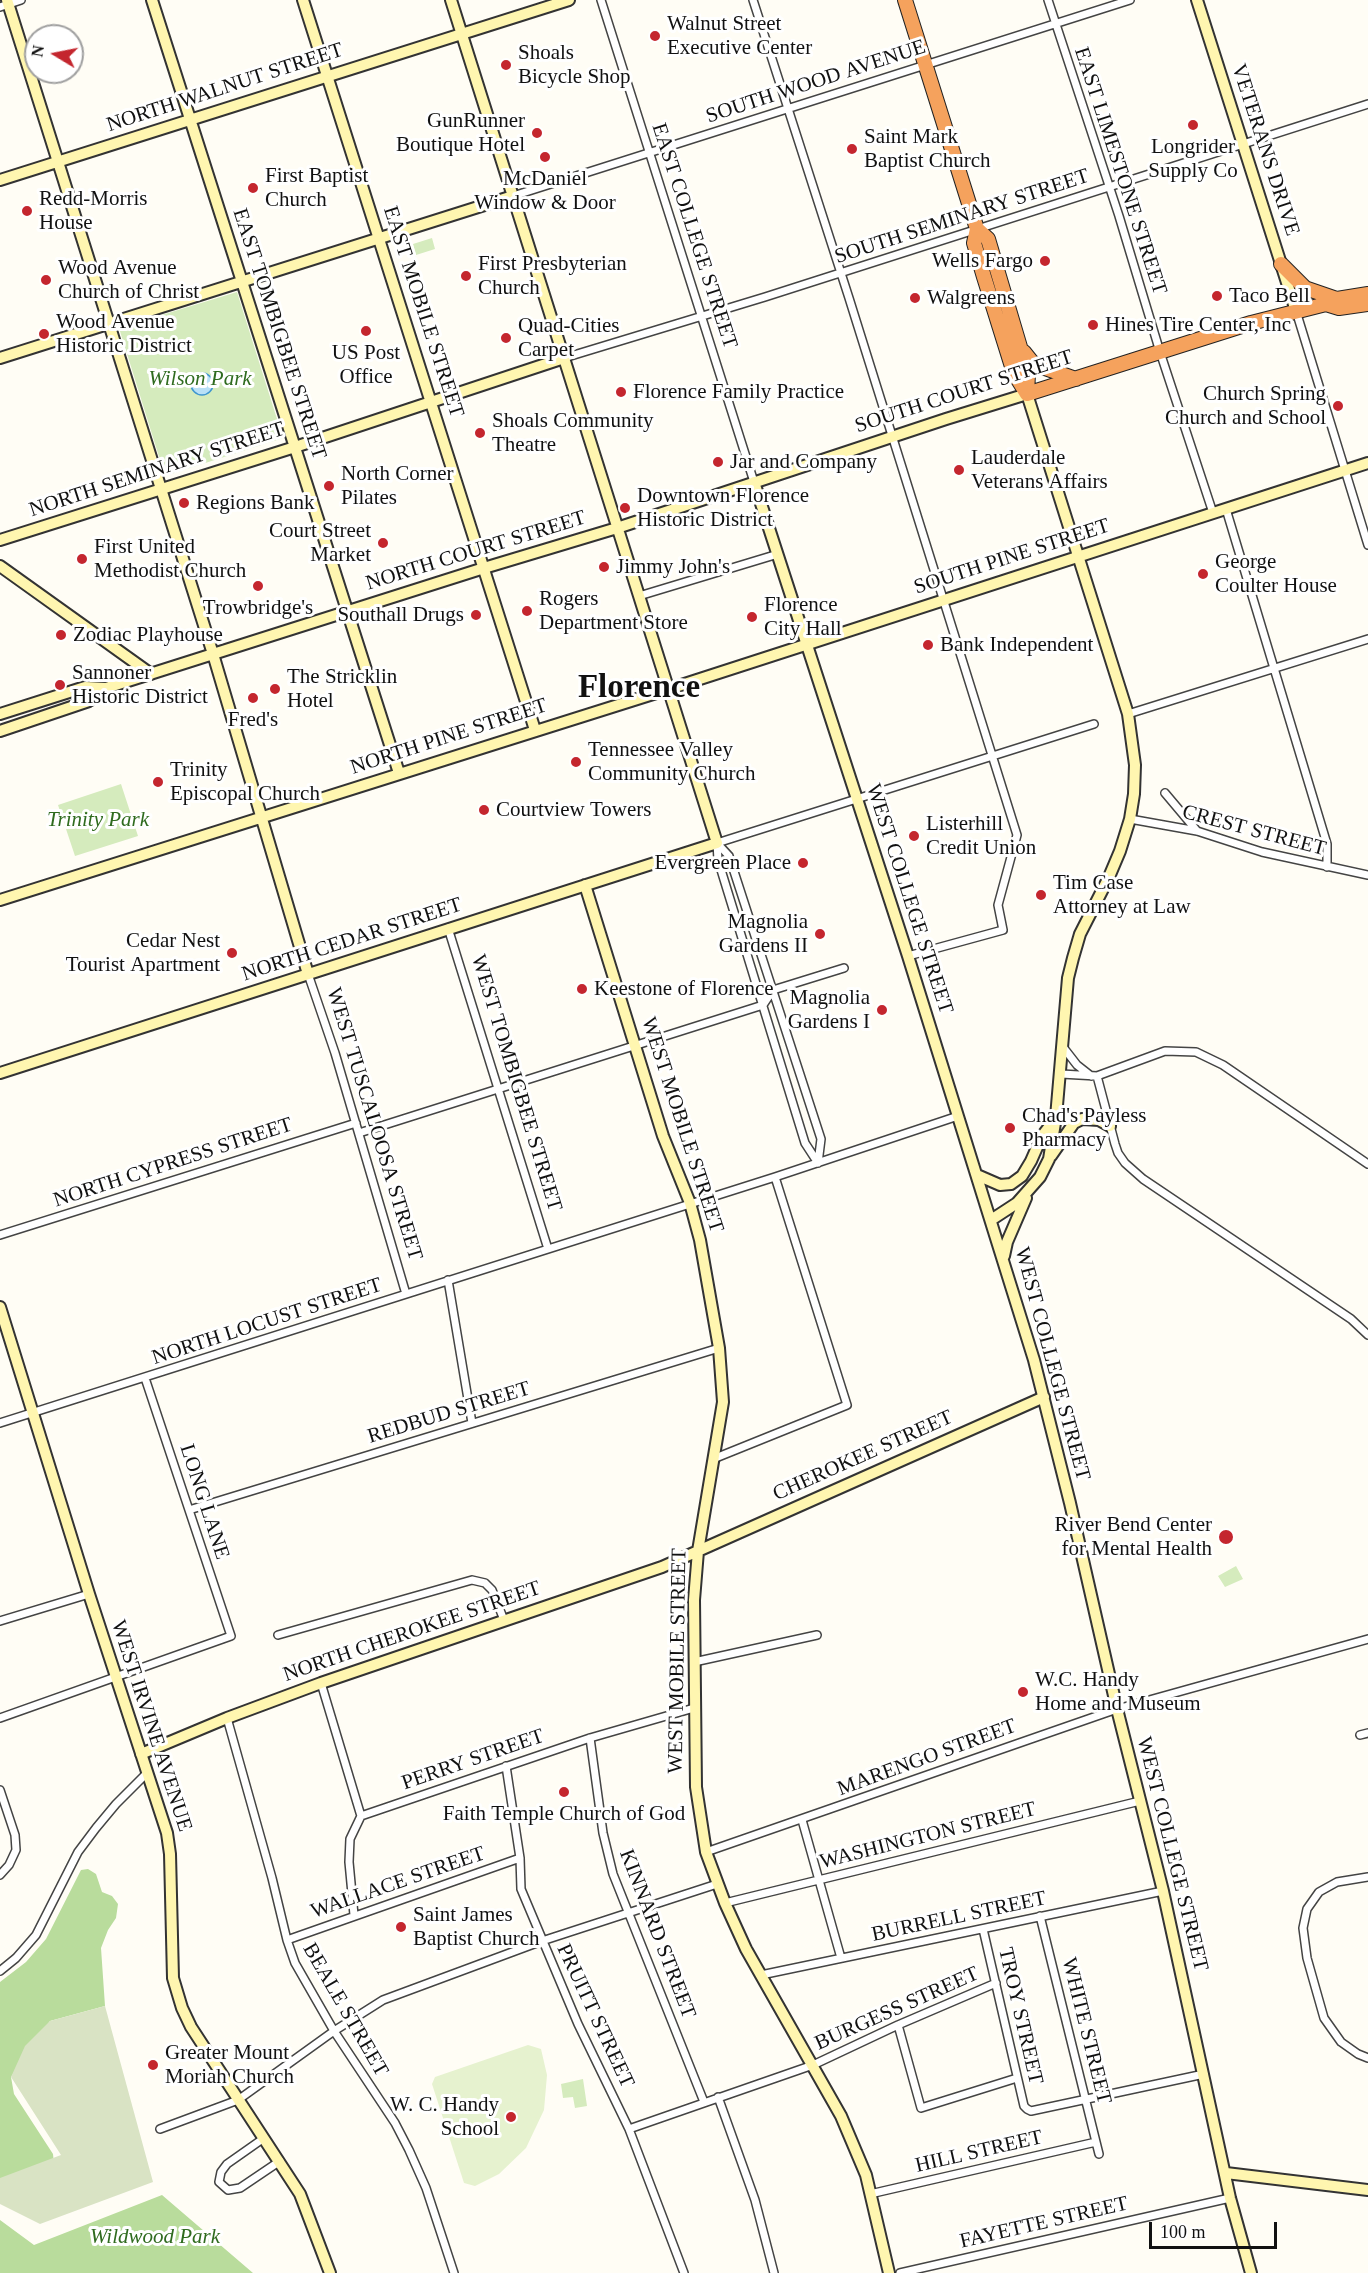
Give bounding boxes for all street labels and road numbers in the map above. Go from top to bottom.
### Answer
street label: SOUTH WOOD AVENUE [703,35,929,129]
street label: NORTH WALNUT STREET [104,38,346,138]
street label: EAST LIMESTONE STREET [1068,44,1172,298]
street label: VETERANS DRIVE [1225,61,1305,239]
street label: EAST COLLEGE STREET [646,120,742,352]
street label: SOUTH SEMINARY STREET [832,164,1092,270]
street label: EAST MOBILE STREET [377,203,469,421]
street label: EAST TOMBIGBEE STREET [227,205,331,463]
street label: SOUTH COURT STREET [852,345,1076,439]
street label: NORTH SEMINARY STREET [26,417,288,523]
street label: NORTH COURT STREET [363,506,589,596]
street label: SOUTH PINE STREET [911,513,1113,601]
street label: NORTH PINE STREET [348,693,550,781]
street label: WEST COLLEGE STREET [860,781,958,1017]
street label: CREST STREET [1179,800,1329,862]
street label: NORTH CEDAR STREET [239,893,465,987]
street label: WEST TOMBIGBEE STREET [465,952,567,1214]
street label: WEST TUSCALOOSA STREET [321,985,427,1263]
street label: WEST MOBILE STREET [635,1014,729,1236]
street label: NORTH CYPRESS STREET [50,1112,296,1214]
street label: WEST COLLEGE STREET [1009,1245,1095,1483]
street label: NORTH LOCUST STREET [149,1273,385,1371]
street label: REDBUD STREET [365,1376,533,1450]
street label: CHEROKEE STREET [769,1405,957,1507]
street label: LONG LANE [174,1441,234,1563]
street label: WEST MOBILE STREET [663,1548,693,1774]
street label: NORTH CHEROKEE STREET [280,1576,544,1688]
street label: WEST IRVINE AVENUE [105,1617,197,1835]
street label: MARENGO STREET [834,1714,1020,1802]
street label: PERRY STREET [399,1724,547,1796]
street label: WEST COLLEGE STREET [1131,1734,1213,1974]
street label: WASHINGTON STREET [817,1797,1039,1875]
street label: WALLACE STREET [308,1841,488,1925]
street label: KINNARD STREET [613,1846,701,2022]
street label: BURRELL STREET [869,1886,1049,1948]
street label: BEALE STREET [297,1939,393,2081]
street label: PRUITT STREET [551,1940,639,2092]
street label: TROY STREET [992,1945,1048,2087]
street label: WHITE STREET [1056,1955,1116,2107]
street label: BURGESS STREET [811,1962,983,2056]
street label: HILL STREET [913,2125,1045,2179]
street label: FAYETTE STREET [957,2191,1131,2255]

